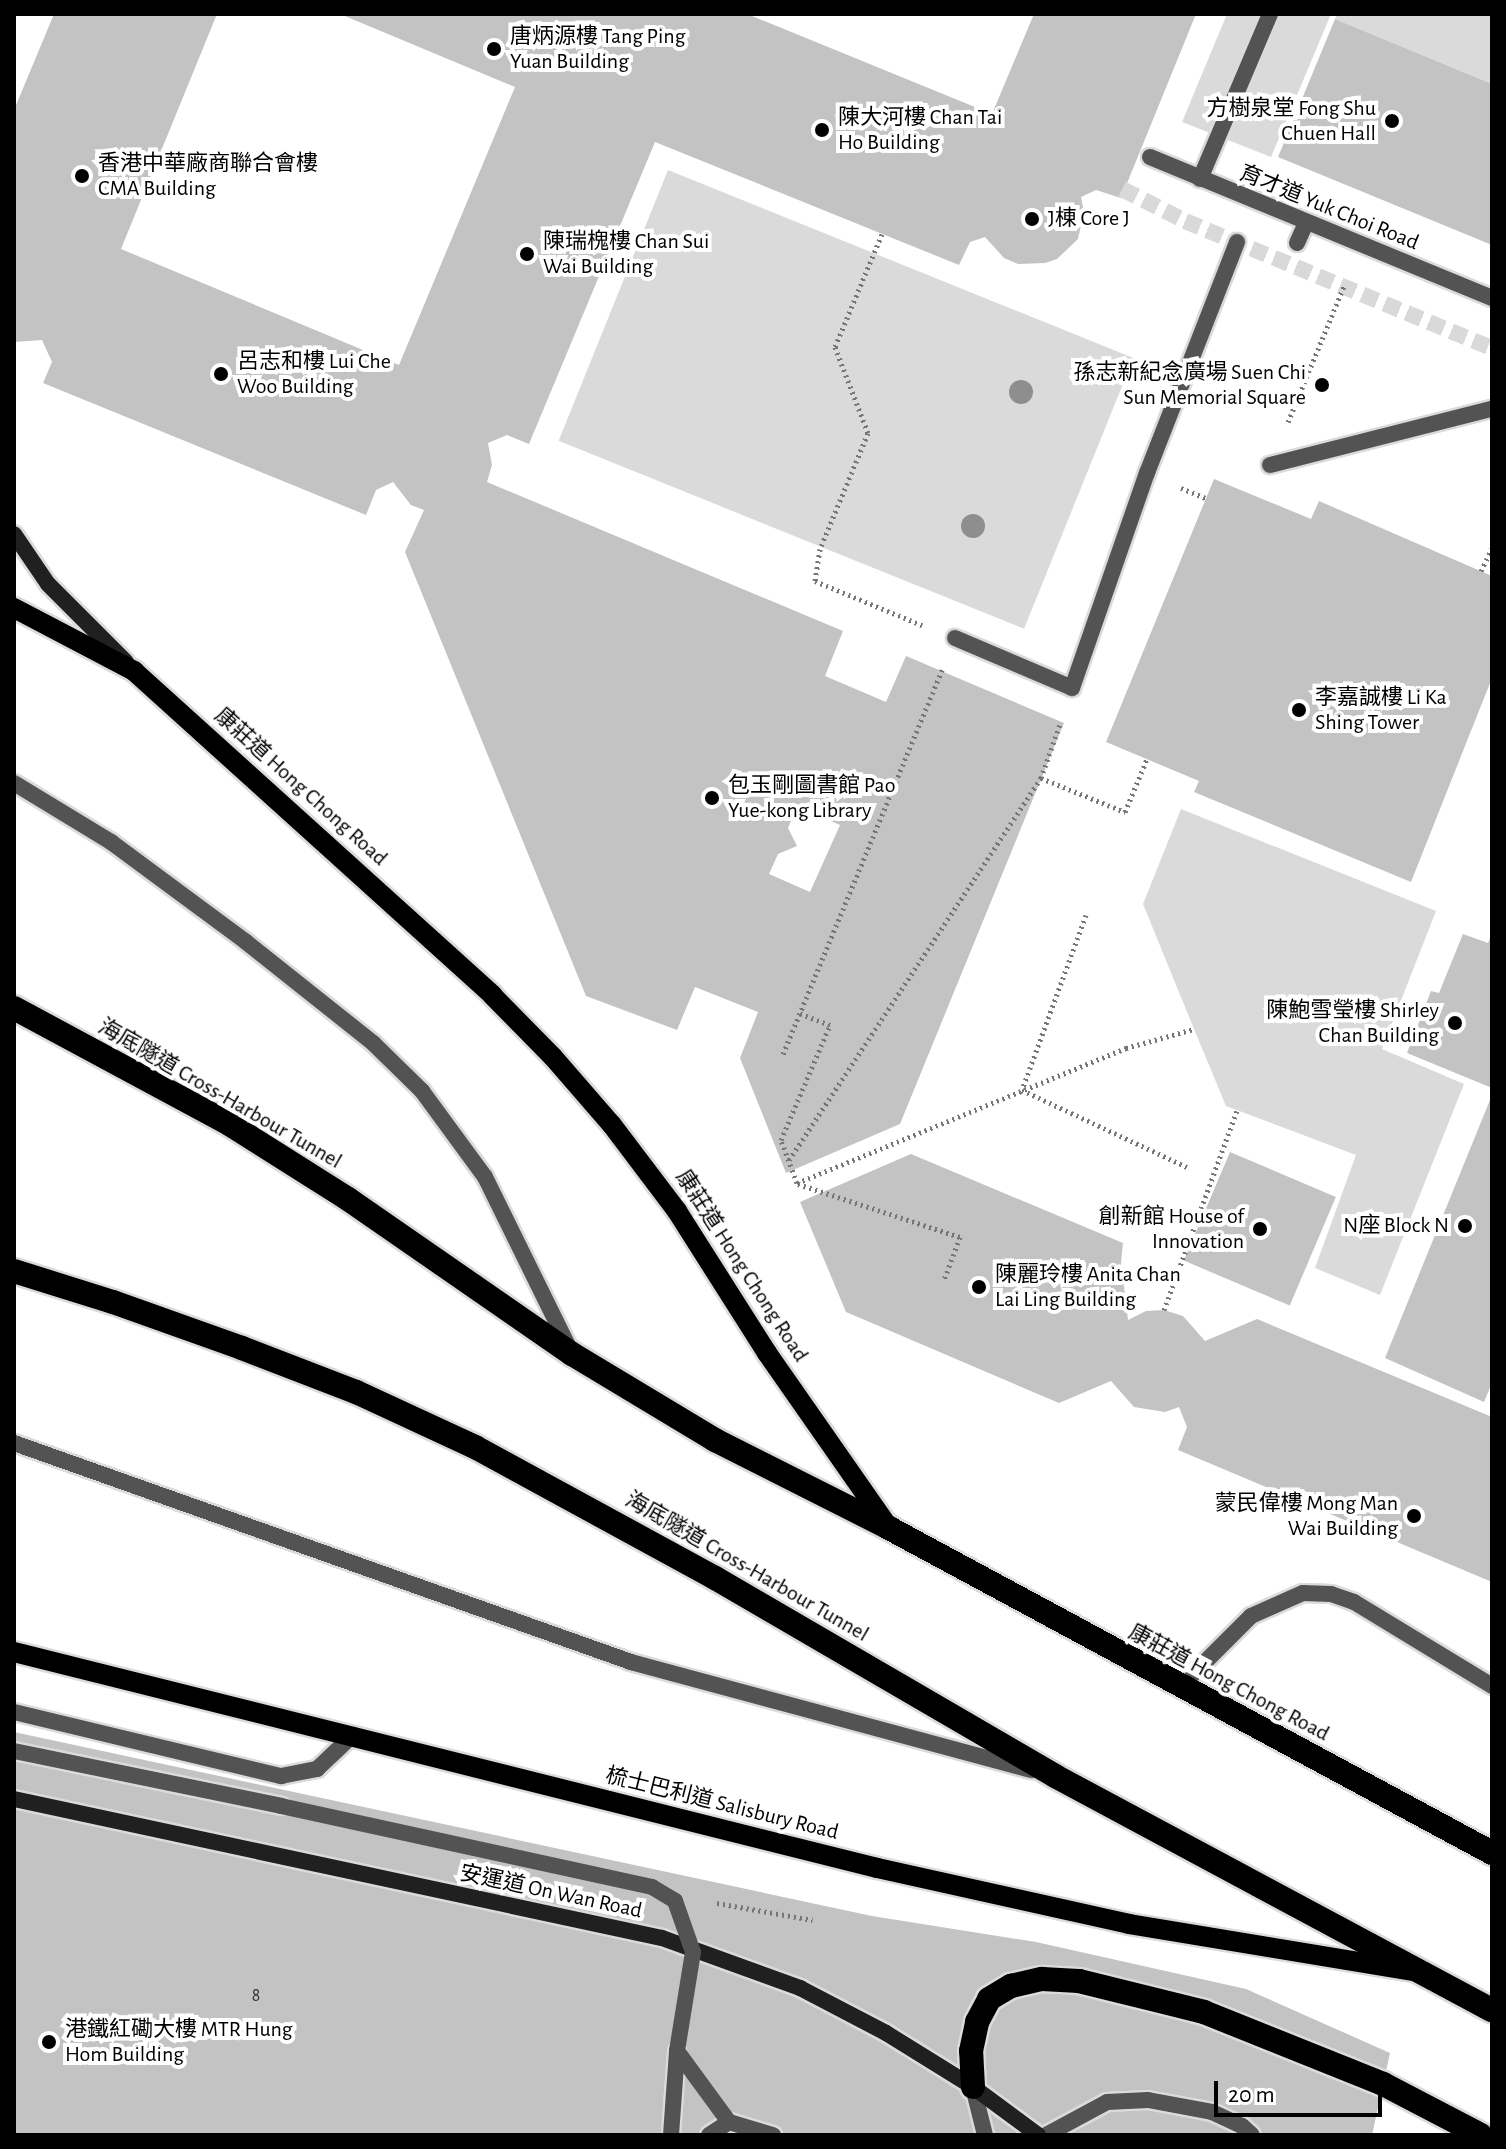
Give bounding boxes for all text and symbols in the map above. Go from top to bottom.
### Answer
place label: 唐炳源樓 Tang Ping Yuan Building [510,23,685,74]
marker: 唐炳源樓 Tang Ping Yuan Building [485,40,503,58]
place label: 方樹泉堂 Fong Shu Chuen Hall [1207,95,1376,146]
place label: 陳大河樓 Chan Tai Ho Building [838,104,1002,156]
marker: 方樹泉堂 Fong Shu Chuen Hall [1383,112,1401,130]
marker: 陳大河樓 Chan Tai Ho Building [813,121,831,139]
place label: 香港中華廠商聯合會樓 CMA Building [98,150,318,202]
street label: 育才道 Yuk Choi Road [1235,160,1423,256]
marker: 香港中華廠商聯合會樓 CMA Building [73,167,91,185]
place label: J棟 Core J [1048,206,1130,232]
marker: J棟 Core J [1023,210,1041,228]
place label: 陳瑞槐樓 Chan Sui Wai Building [543,228,709,280]
marker: 陳瑞槐樓 Chan Sui Wai Building [518,245,536,263]
place label: 呂志和樓 Lui Che Woo Building [237,348,391,400]
place label: 孫志新紀念廣場 Suen Chi Sun Memorial Square [1073,359,1306,410]
marker: 呂志和樓 Lui Che Woo Building [212,365,230,383]
marker: 孫志新紀念廣場 Suen Chi Sun Memorial Square [1313,376,1331,394]
place label: 李嘉誠樓 Li Ka Shing Tower [1315,684,1447,736]
marker: 李嘉誠樓 Li Ka Shing Tower [1290,701,1308,719]
street label: 康莊道 Hong Chong Road [209,702,393,872]
place label: 包玉剛圖書館 Pao Yue-kong Library [728,772,895,824]
marker: 包玉剛圖書館 Pao Yue-kong Library [703,789,721,807]
place label: 陳鮑雪瑩樓 Shirley Chan Building [1266,997,1439,1048]
street label: 海底隧道 Cross-Harbour Tunnel [94,1013,346,1175]
marker: 陳鮑雪瑩樓 Shirley Chan Building [1446,1014,1464,1032]
street label: 康莊道 Hong Chong Road [670,1165,814,1367]
place label: 創新館 House of Innovation [1099,1203,1244,1254]
place label: N座 Block N [1343,1213,1449,1239]
marker: N座 Block N [1456,1217,1474,1235]
marker: 創新館 House of Innovation [1251,1220,1269,1238]
place label: 陳麗玲樓 Anita Chan Lai Ling Building [995,1261,1181,1312]
marker: 陳麗玲樓 Anita Chan Lai Ling Building [970,1278,988,1296]
street label: 海底隧道 Cross-Harbour Tunnel [621,1486,873,1648]
place label: 蒙民偉樓 Mong Man Wai Building [1215,1490,1398,1542]
marker: 蒙民偉樓 Mong Man Wai Building [1405,1507,1423,1525]
street label: 康莊道 Hong Chong Road [1124,1619,1334,1747]
street label: 梳士巴利道 Salisbury Road [603,1762,841,1846]
street label: 安運道 On Wan Road [457,1860,645,1924]
house number: 8 [252,1985,260,2007]
place label: 港鐵紅磡大樓 MTR Hung Hom Building [65,2016,293,2068]
marker: 港鐵紅磡大樓 MTR Hung Hom Building [40,2033,58,2051]
scale bar [1218,2065,1386,2115]
text: 20 m [1228,2083,1275,2107]

